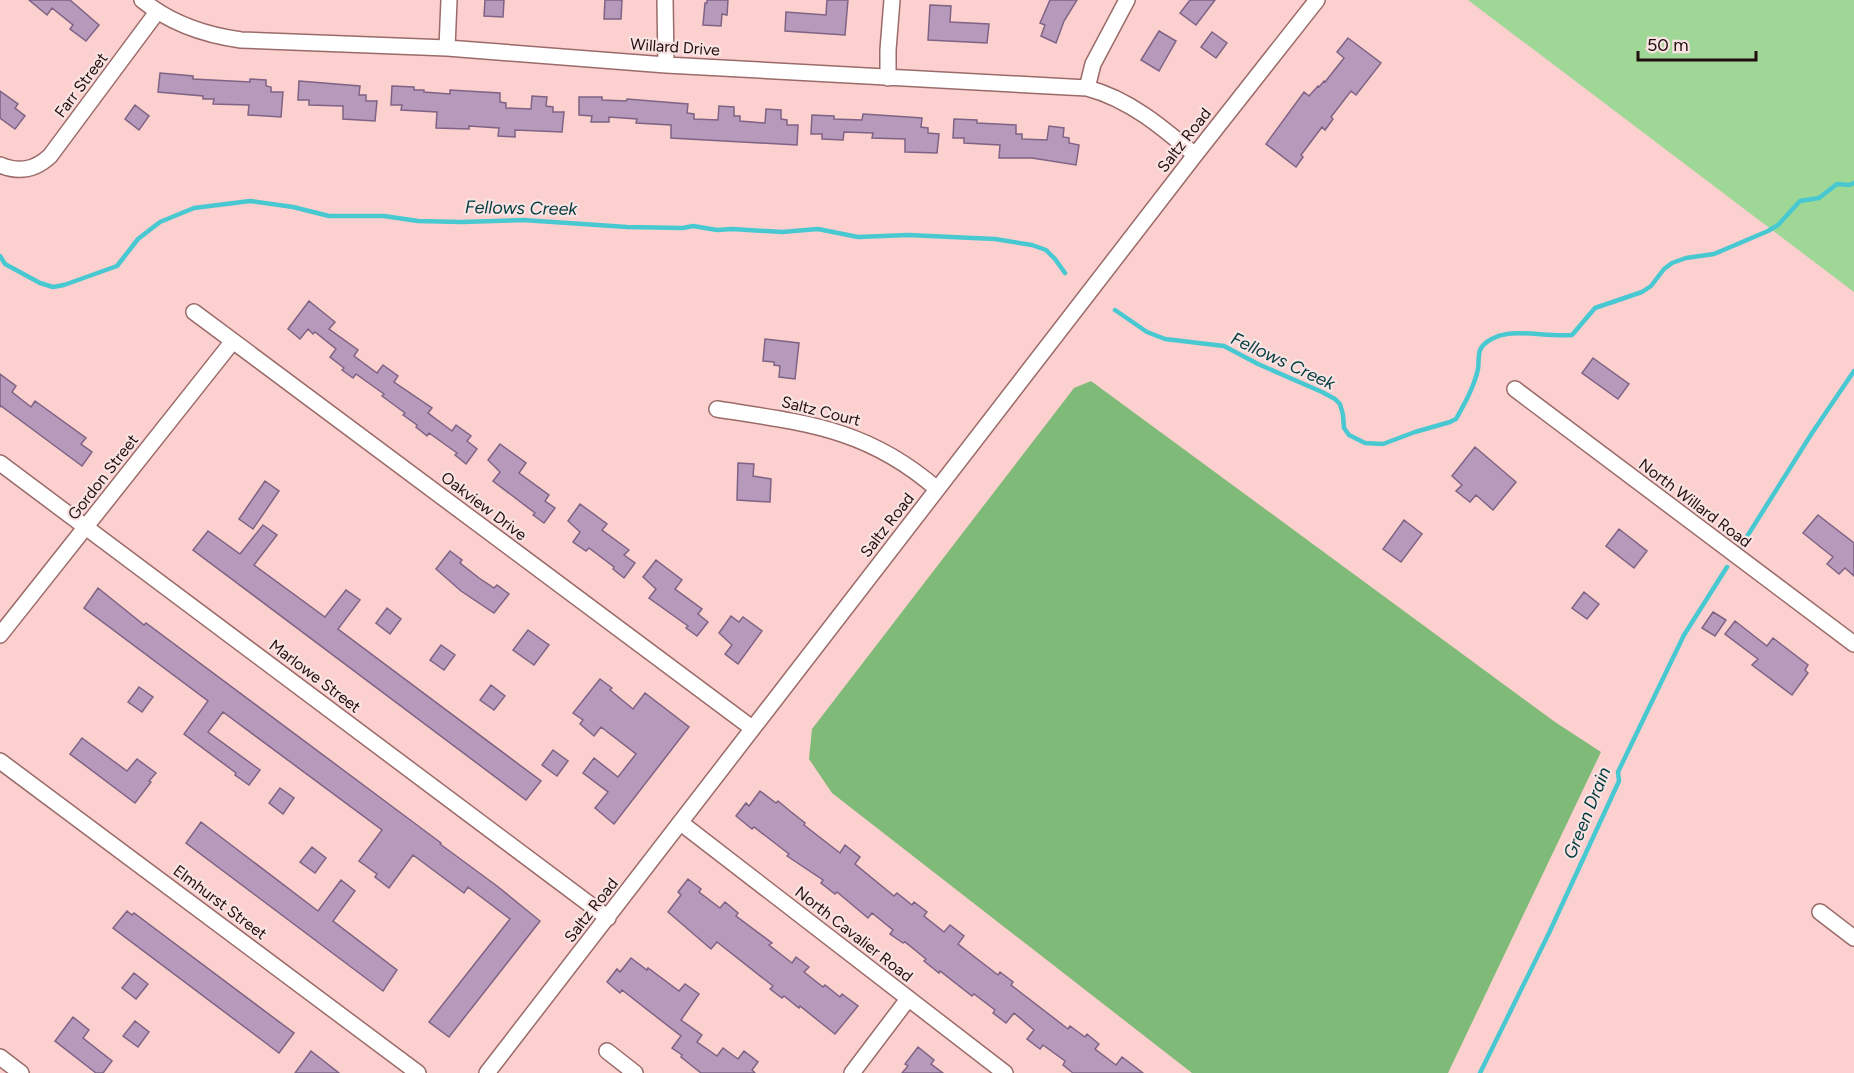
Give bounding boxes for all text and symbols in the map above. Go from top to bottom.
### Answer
scale bar [1638,24,1756,62]
street label: Willard Drive [629,34,721,60]
text: 50 m [1647,34,1689,56]
street label: Farr Street [50,49,112,121]
street label: Saltz Road [1153,104,1215,176]
water label: Fellows Creek [465,196,579,220]
water label: Fellows Creek [1227,327,1340,395]
street label: Saltz Court [780,392,862,430]
street label: Gordon Street [64,430,142,524]
street label: North Willard Road [1635,455,1755,551]
street label: Oakview Drive [437,468,531,545]
street label: Saltz Road [856,489,918,561]
street label: Marlowe Street [266,635,364,717]
water label: Green Drain [1559,764,1615,862]
street label: Elmhurst Street [170,861,270,943]
street label: Saltz Road [560,874,622,946]
street label: North Cavalier Road [791,882,917,986]

